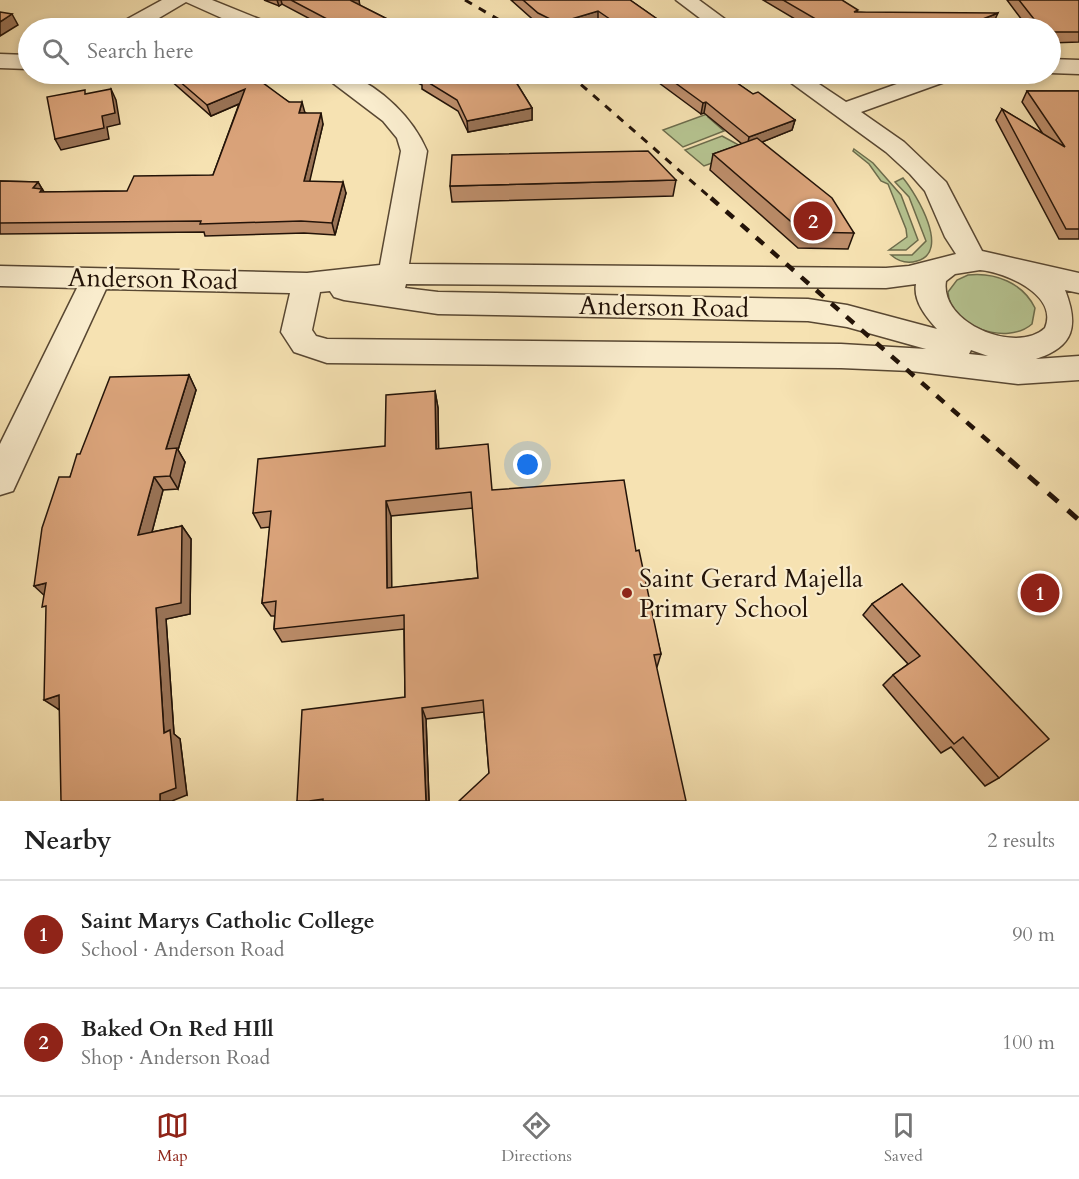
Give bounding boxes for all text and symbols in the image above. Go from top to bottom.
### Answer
search box [18,18,1061,84]
icon: search [39,35,72,68]
text: Search here [87,36,194,66]
pin: 2 [794,198,832,244]
street label: Anderson Road [68,260,238,298]
street label: Anderson Road [579,288,749,326]
your location [513,450,542,479]
place label: Saint Gerard Majella Primary School [639,561,863,626]
pin: 1 [1020,570,1060,616]
marker: Saint Gerard Majella Primary School [620,586,634,600]
text: Nearby [24,823,112,858]
text: 2 results [987,827,1055,854]
text: Saint Marys Catholic College [81,906,375,936]
text: 1 [38,921,49,948]
text: 90 m [1012,921,1055,948]
text: School · Anderson Road [81,936,284,963]
text: Baked On Red HIll [81,1014,274,1044]
text: 2 [38,1029,49,1056]
text: 100 m [1002,1029,1055,1056]
text: Shop · Anderson Road [81,1044,270,1071]
tab: Map [156,1109,189,1167]
tab: Directions [501,1109,572,1167]
tab: Saved [884,1109,923,1167]

